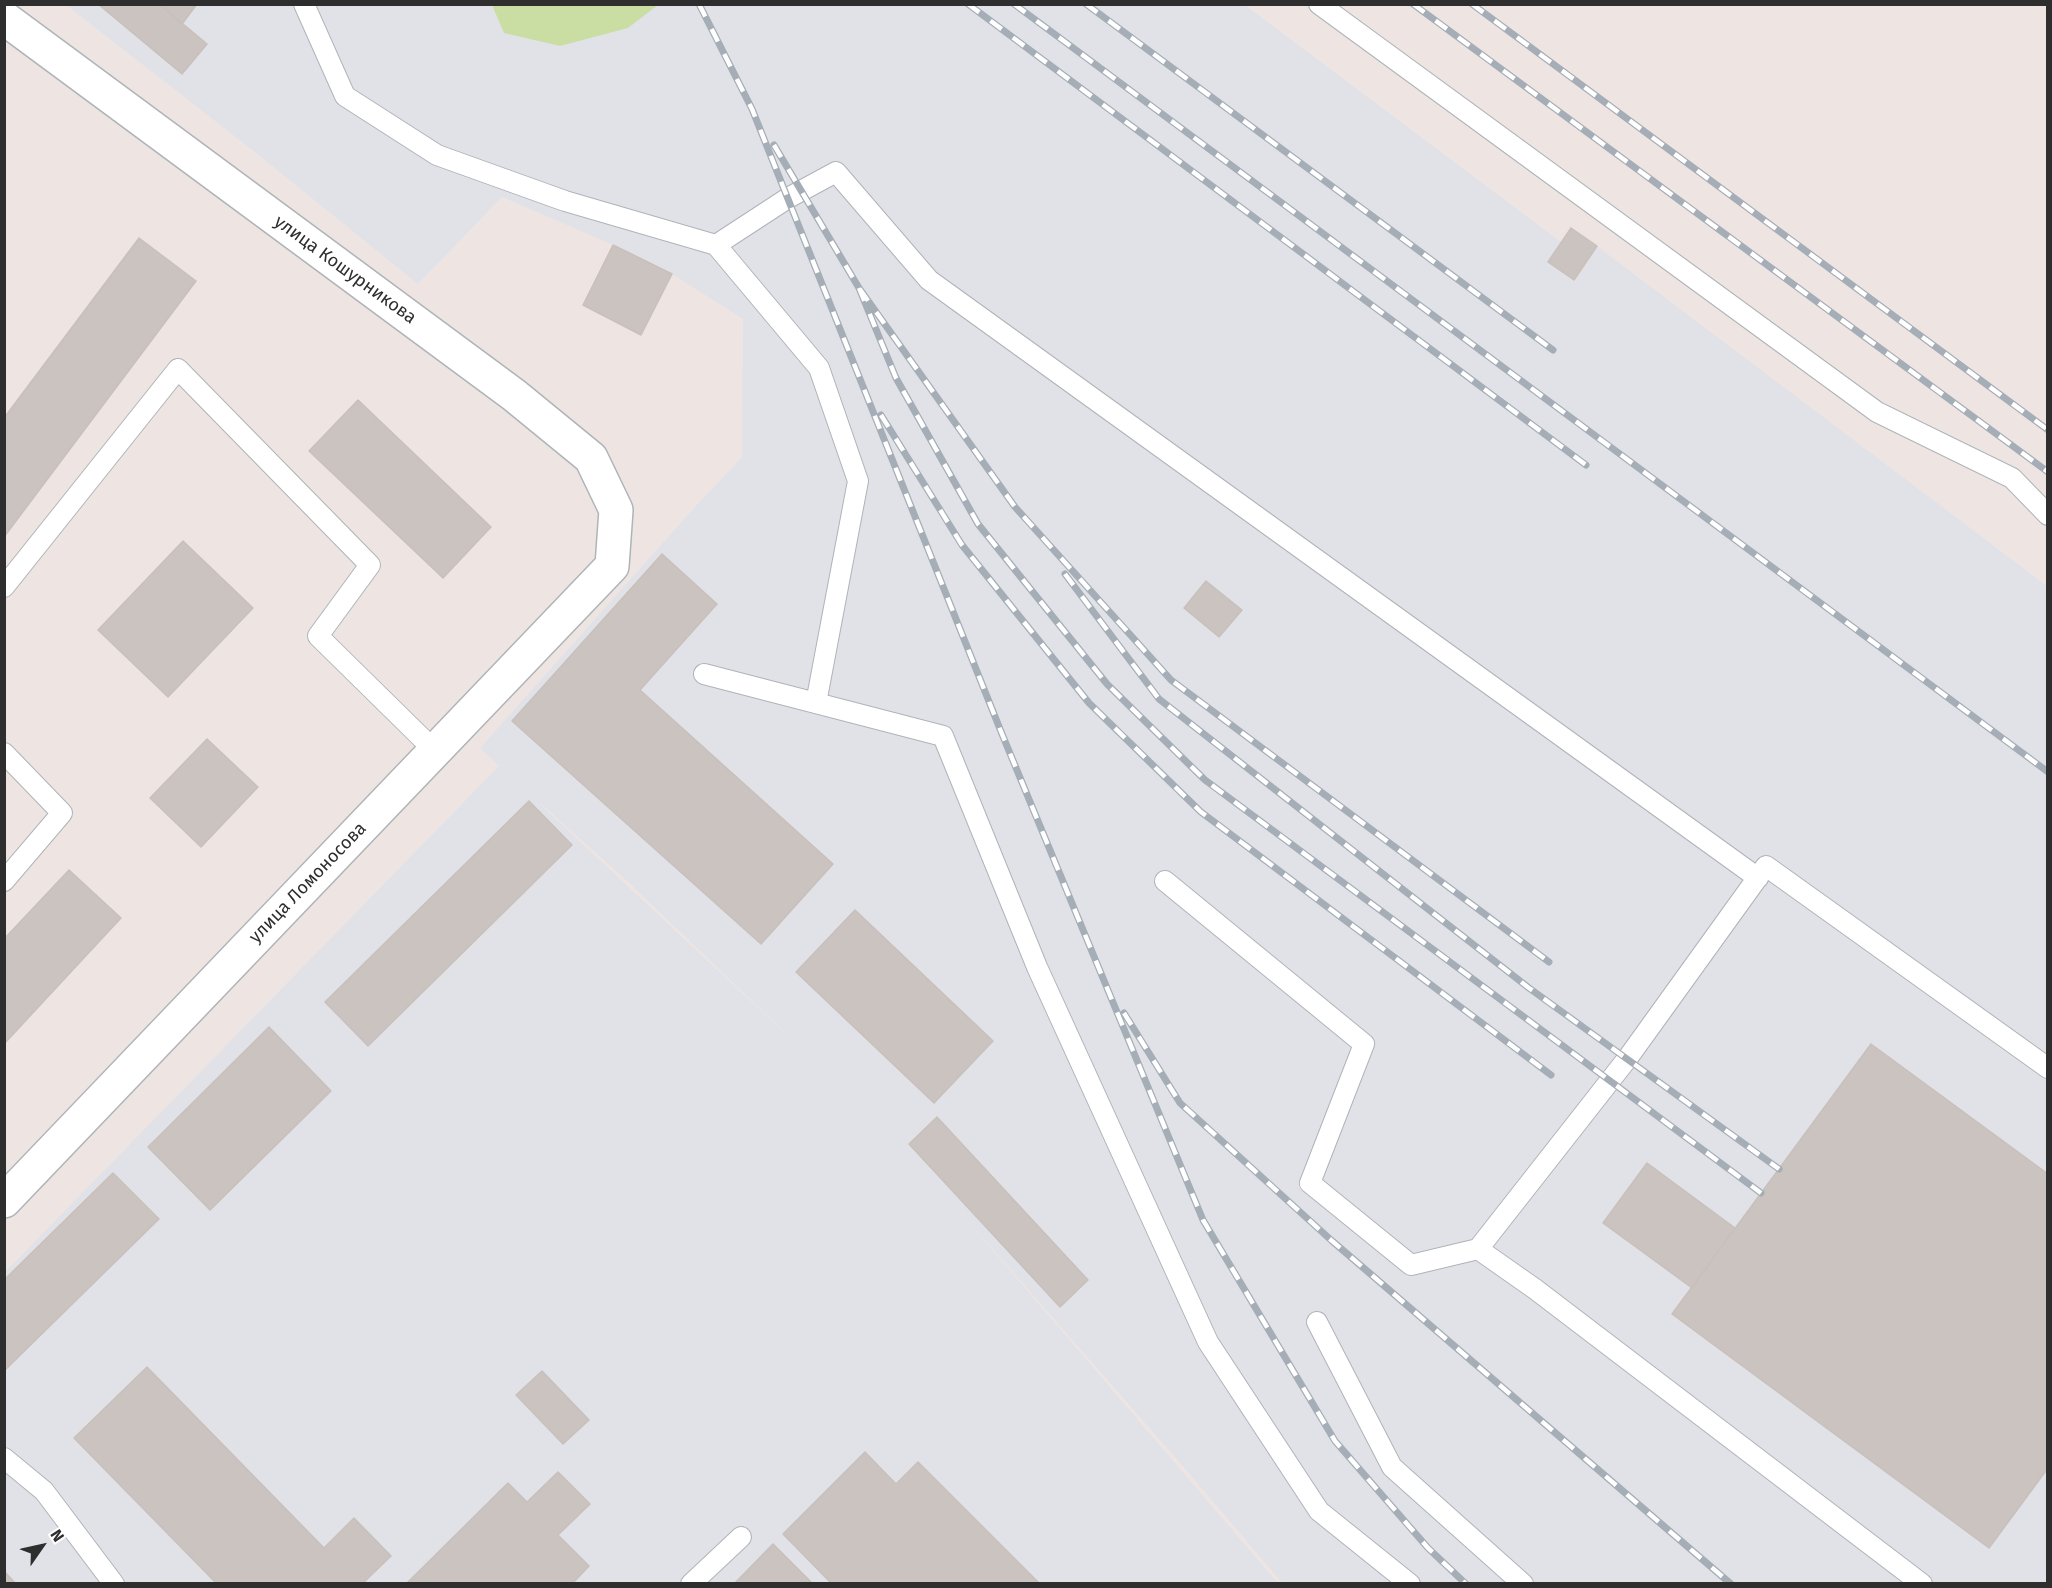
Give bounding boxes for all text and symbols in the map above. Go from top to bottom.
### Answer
street label: улица Кошурникова [270,211,420,329]
street label: улица Ломоносова [245,818,371,948]
north arrow [12,1516,72,1576]
text: N [46,1526,68,1545]

